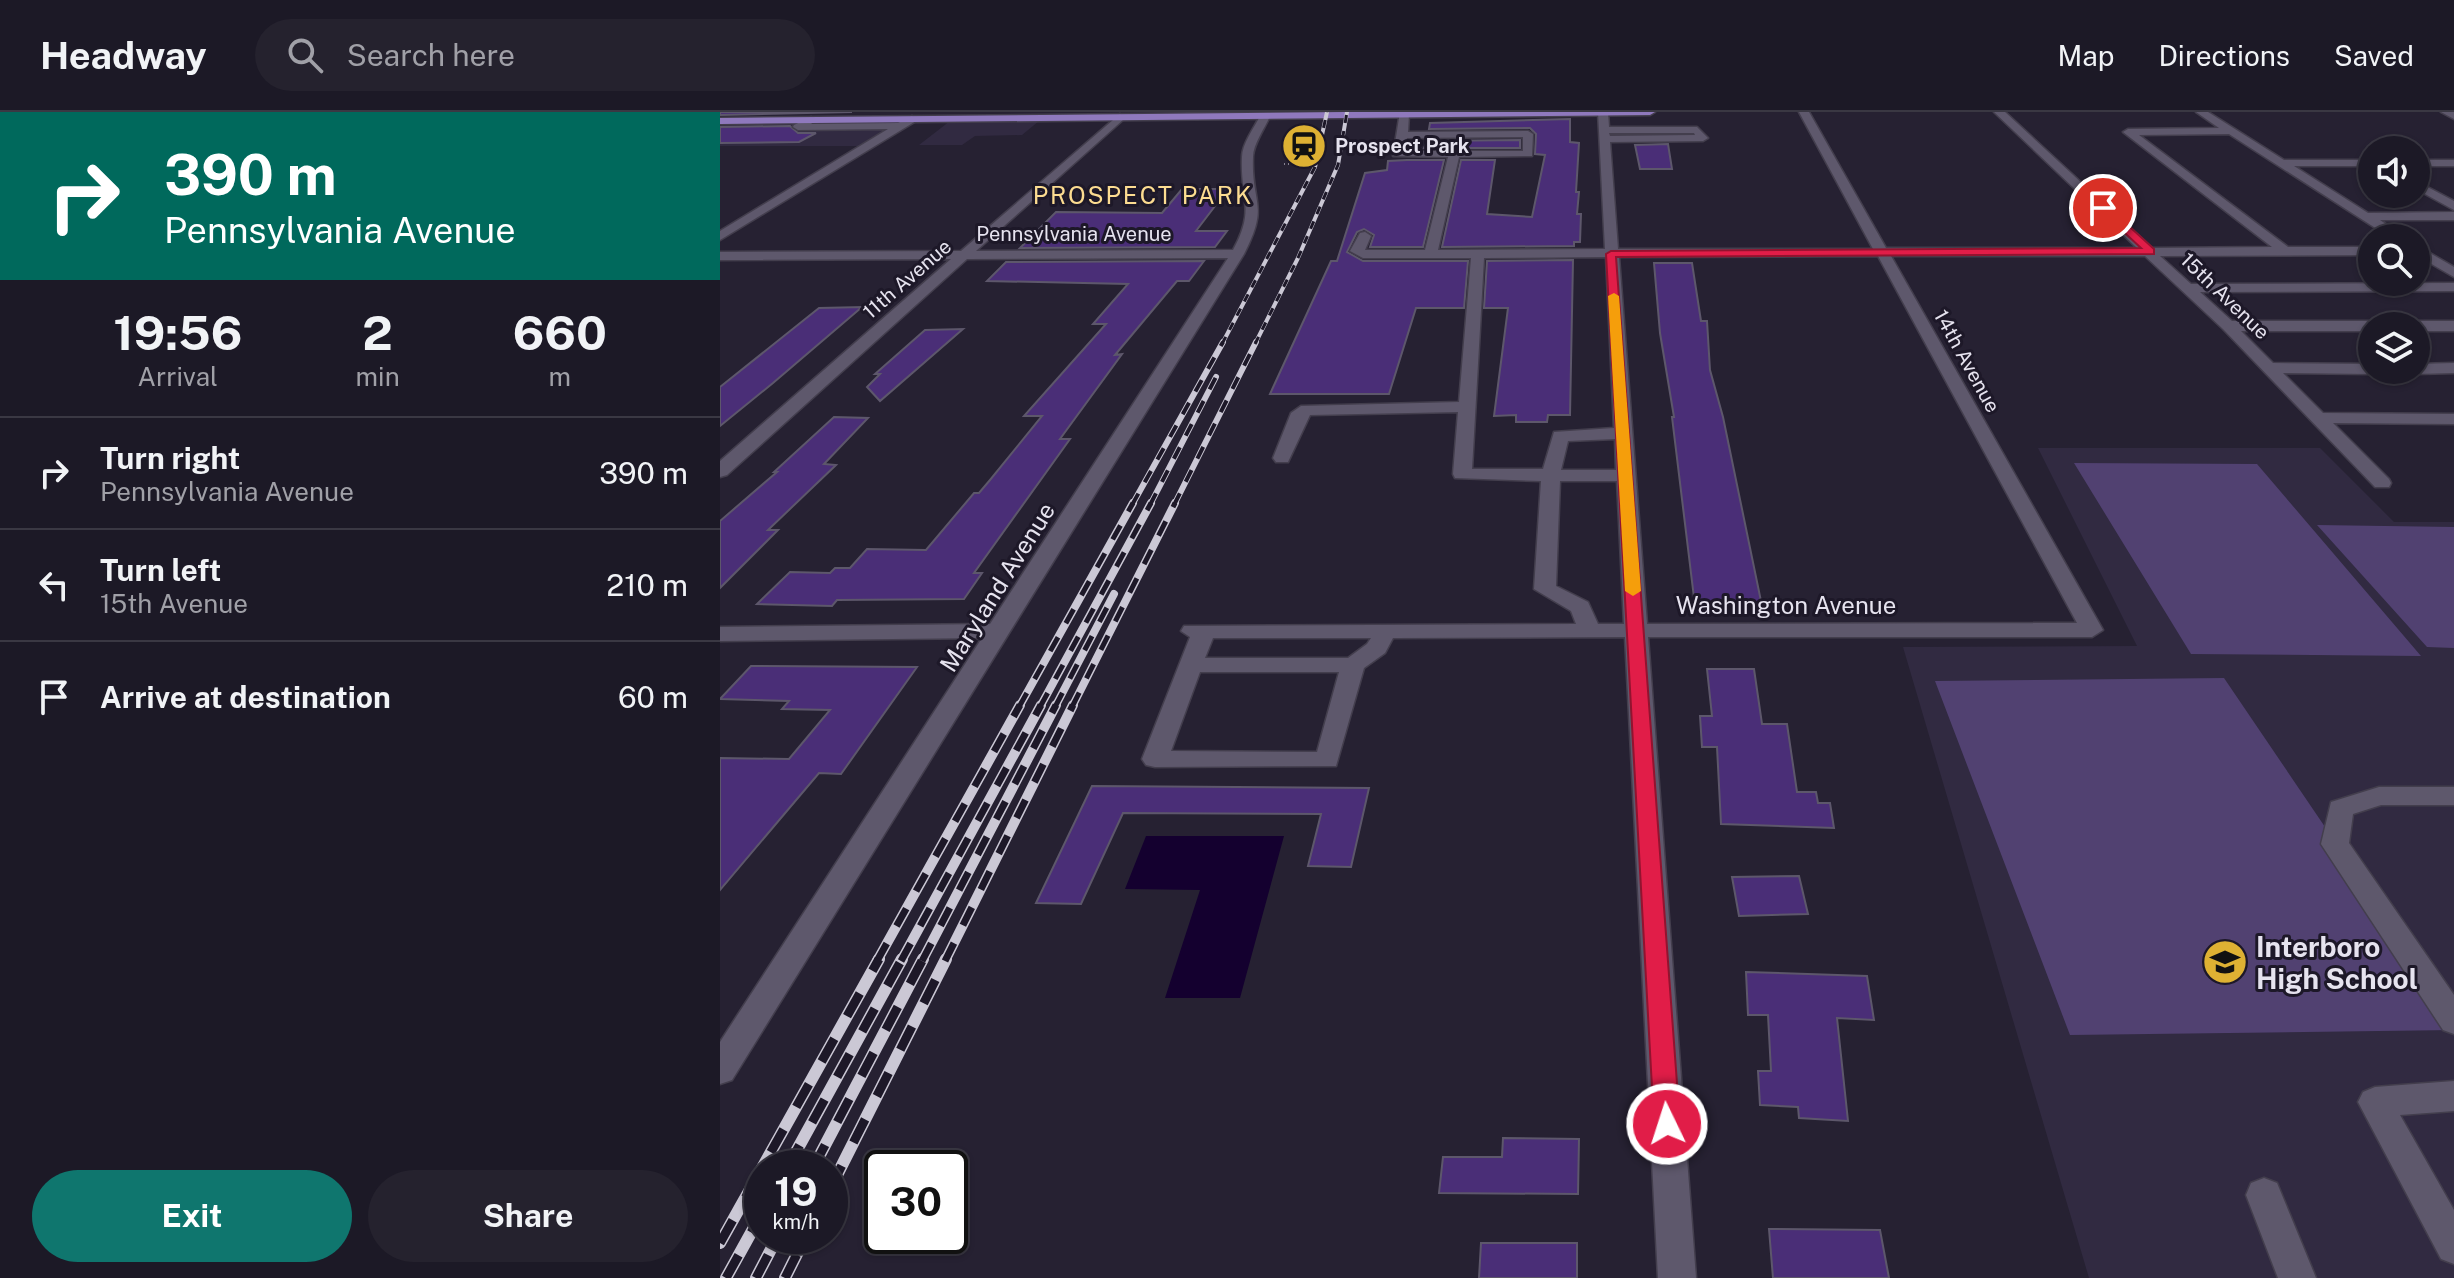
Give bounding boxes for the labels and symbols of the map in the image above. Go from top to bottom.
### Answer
station icon: Prospect Park [1280,122,1328,170]
place label: Prospect Park [1335,134,1470,158]
pin [2069,174,2137,242]
district label: PROSPECT PARK [1033,181,1253,209]
street label: Pennsylvania Avenue [976,222,1172,246]
street label: 11th Avenue [858,234,956,324]
street label: 15th Avenue [2176,248,2274,344]
street label: 14th Avenue [1929,306,2005,416]
street label: Maryland Avenue [934,497,1060,677]
street label: Washington Avenue [1676,591,1896,619]
place label: Interboro High School [2256,930,2418,995]
school or university icon: Interboro High School [2201,938,2249,986]
position arrow [1625,1082,1709,1166]
speed limit sign: 30 [864,1150,968,1254]

